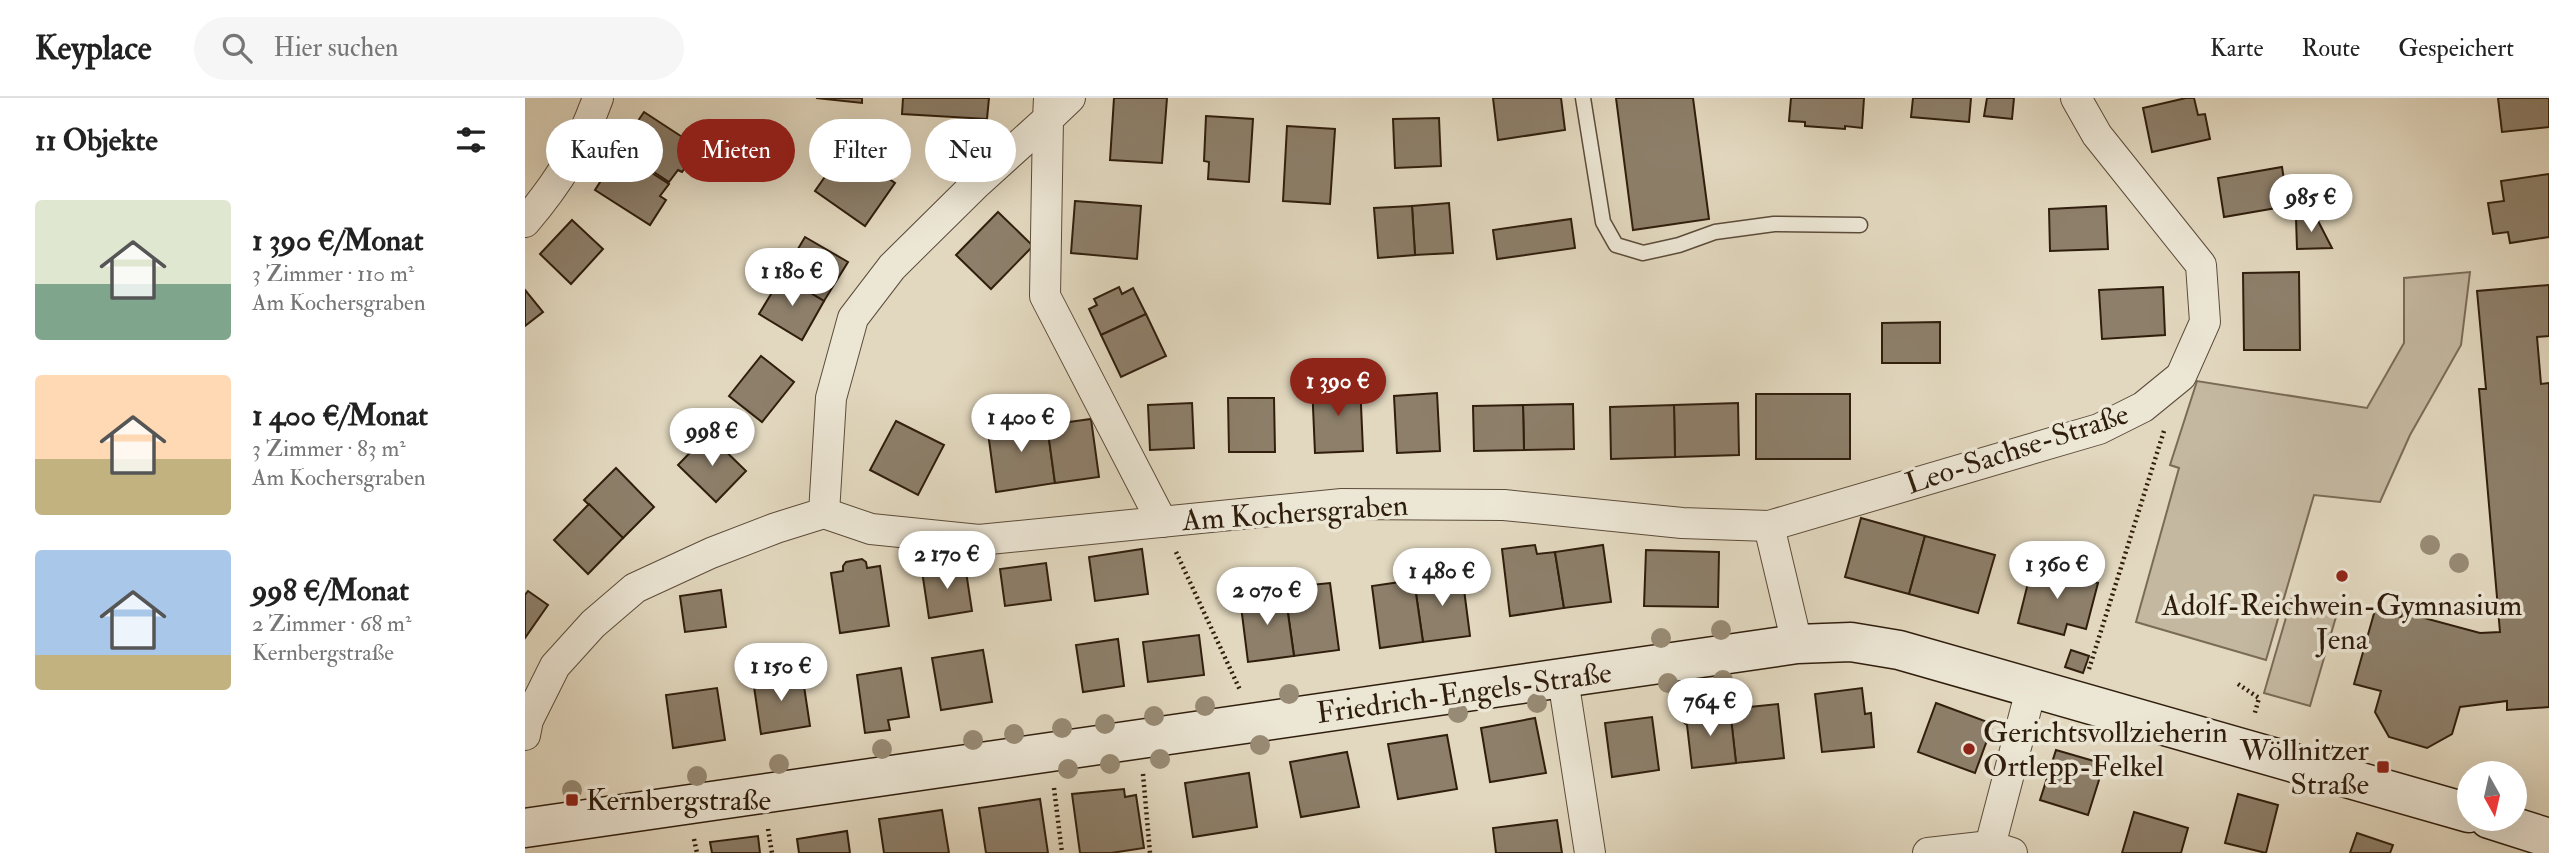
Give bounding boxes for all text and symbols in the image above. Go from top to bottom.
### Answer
search box [194,17,684,80]
text: Keyplace [35,28,152,69]
icon: search [218,29,256,67]
text: Hier suchen [274,32,398,64]
text: Karte [2210,33,2263,64]
text: Route [2301,33,2360,64]
text: Gespeichert [2398,33,2514,64]
chip: Kaufen [546,119,663,182]
chip: Mieten [677,119,795,182]
chip: Filter [809,119,911,182]
chip: Neu [925,119,1016,182]
icon: filters [452,121,490,159]
text: 11 Objekte [35,122,158,159]
pin: 985 € [2262,174,2360,234]
text: 985 € [2286,182,2337,211]
text: 1 390 €/Monat [252,222,423,259]
icon: home [91,228,175,312]
pin: 1 180 € [727,248,857,308]
text: 1 180 € [761,256,823,285]
text: 3 Zimmer · 110 m² [252,259,414,288]
text: Am Kochersgraben [252,288,426,317]
pin: 1 390 € [1273,358,1403,418]
text: 1 390 € [1306,366,1370,395]
pin: 1 400 € [956,394,1086,454]
street label: Leo-Sachse-Straße [1901,395,2133,503]
text: 1 400 €/Monat [252,397,428,434]
text: 1 400 € [987,402,1055,431]
icon: home [91,403,175,487]
pin: 998 € [663,408,761,468]
text: 998 € [686,416,738,445]
text: 3 Zimmer · 83 m² [252,434,406,463]
text: Am Kochersgraben [252,463,426,492]
street label: Am Kochersgraben [1180,487,1409,539]
pin: 2 170 € [882,532,1012,591]
text: 2 170 € [914,539,980,568]
pin: 1 360 € [1992,542,2122,601]
pin: 1 480 € [1377,548,1507,608]
text: 1 360 € [2025,549,2089,578]
text: 1 480 € [1409,556,1475,585]
pin: 2 070 € [1202,568,1332,627]
marker: Adolf-Reichwein-Gymnasium Jena [2334,568,2350,584]
text: 998 €/Monat [252,572,409,609]
text: 2 070 € [1233,575,1301,604]
icon: home [91,578,175,662]
place label: Adolf-Reichwein-Gymnasium Jena [2161,587,2522,658]
text: 2 Zimmer · 68 m² [252,609,411,638]
text: Kernbergstraße [252,638,394,667]
pin: 1 150 € [716,644,846,703]
text: 1 150 € [750,651,812,680]
street label: Friedrich-Engels-Straße [1314,654,1614,732]
pin: 764 € [1661,678,1759,738]
text: 764 € [1684,686,1736,715]
place label: Gerichtsvollzieherin Ortlepp-Felkel [1983,714,2228,785]
place label: Wöllnitzer Straße [2239,732,2369,803]
marker: Gerichtsvollzieherin Ortlepp-Felkel [1961,741,1977,757]
marker: Wöllnitzer Straße [2375,759,2391,775]
north arrow [2457,761,2527,831]
map controls [2457,761,2527,831]
place label: Kernbergstraße [586,782,771,819]
marker: Kernbergstraße [564,792,580,808]

